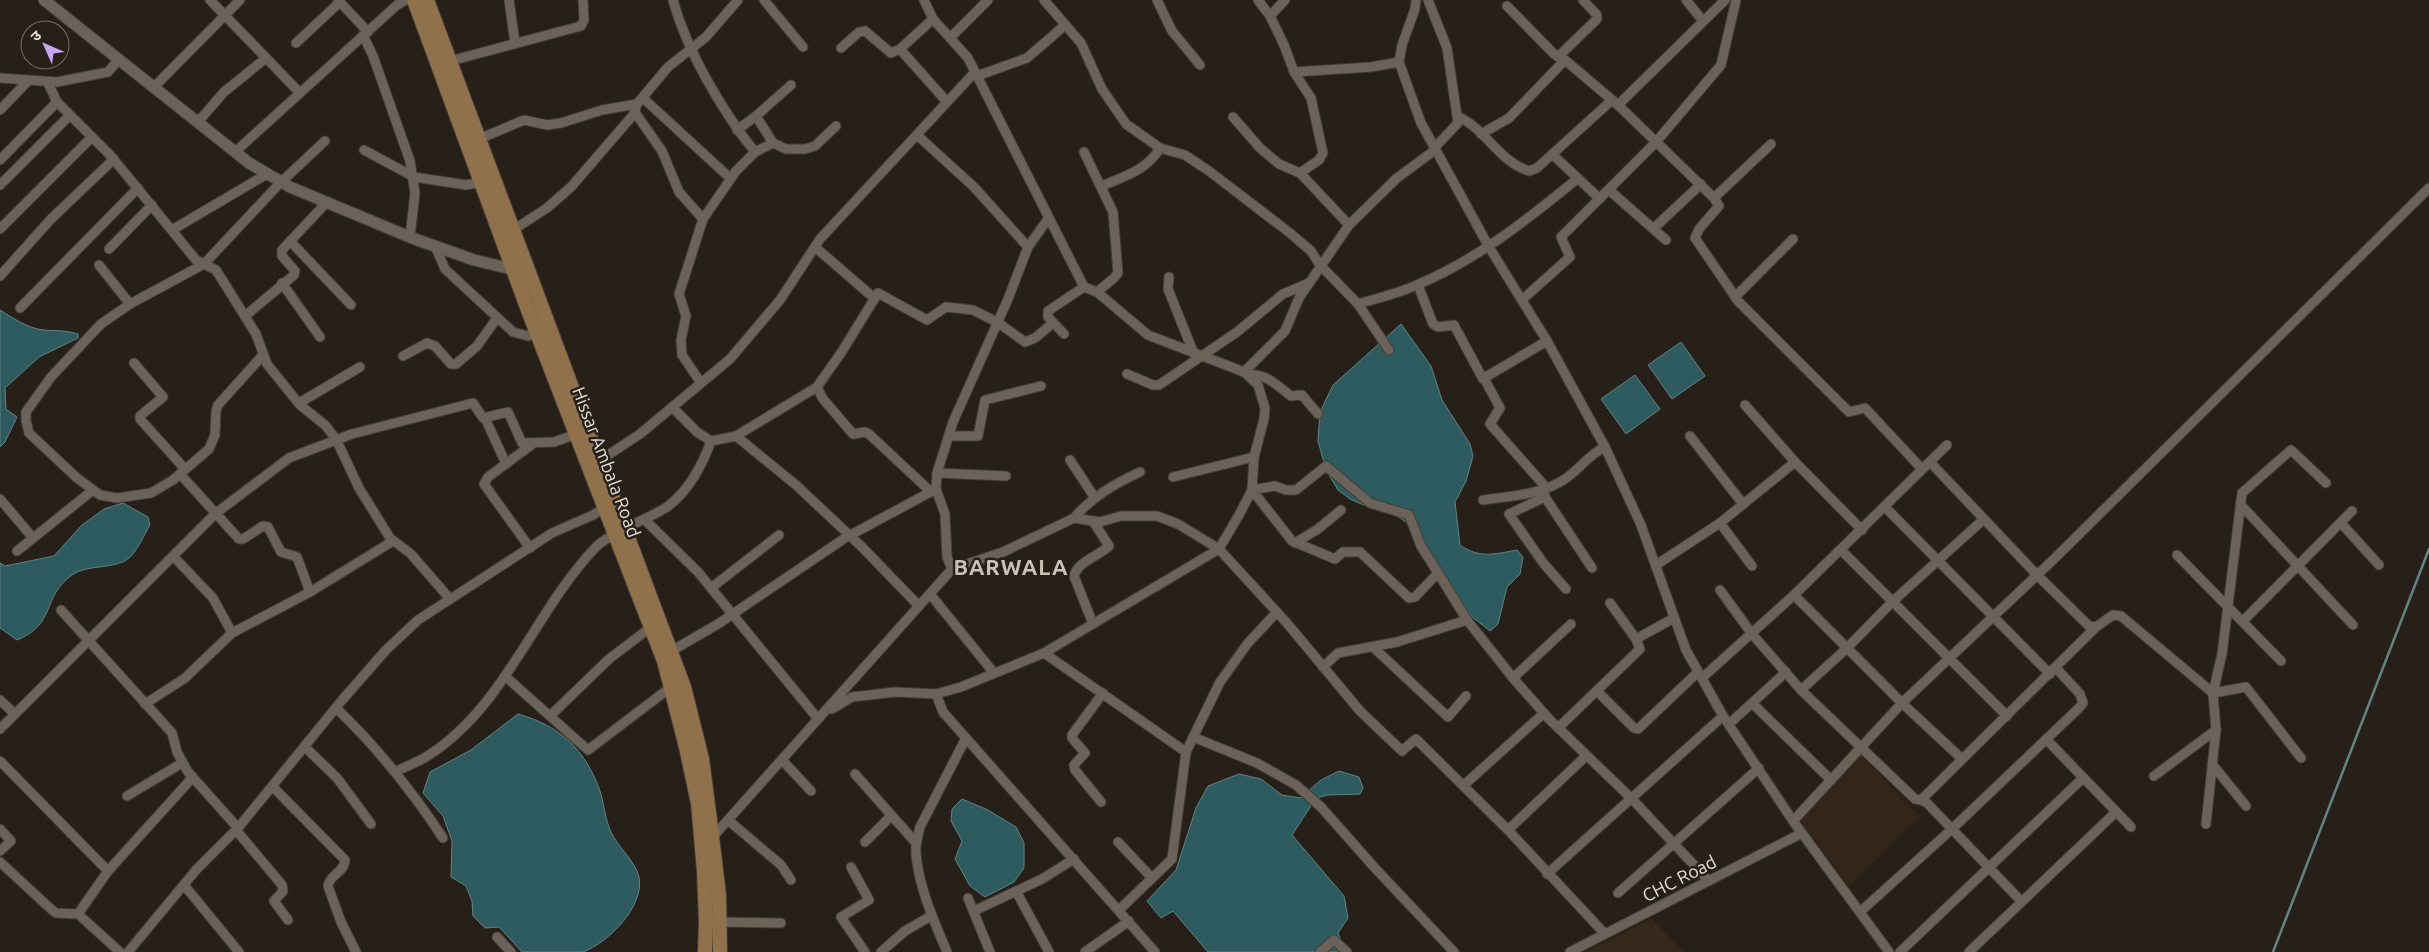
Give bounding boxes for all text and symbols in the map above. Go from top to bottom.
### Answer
north arrow [20,20,70,70]
text: उ [27,27,45,44]
street label: Hissar Ambala Road [569,384,645,540]
district label: BARWALA [953,554,1069,579]
street label: CHC Road [1639,851,1719,905]

